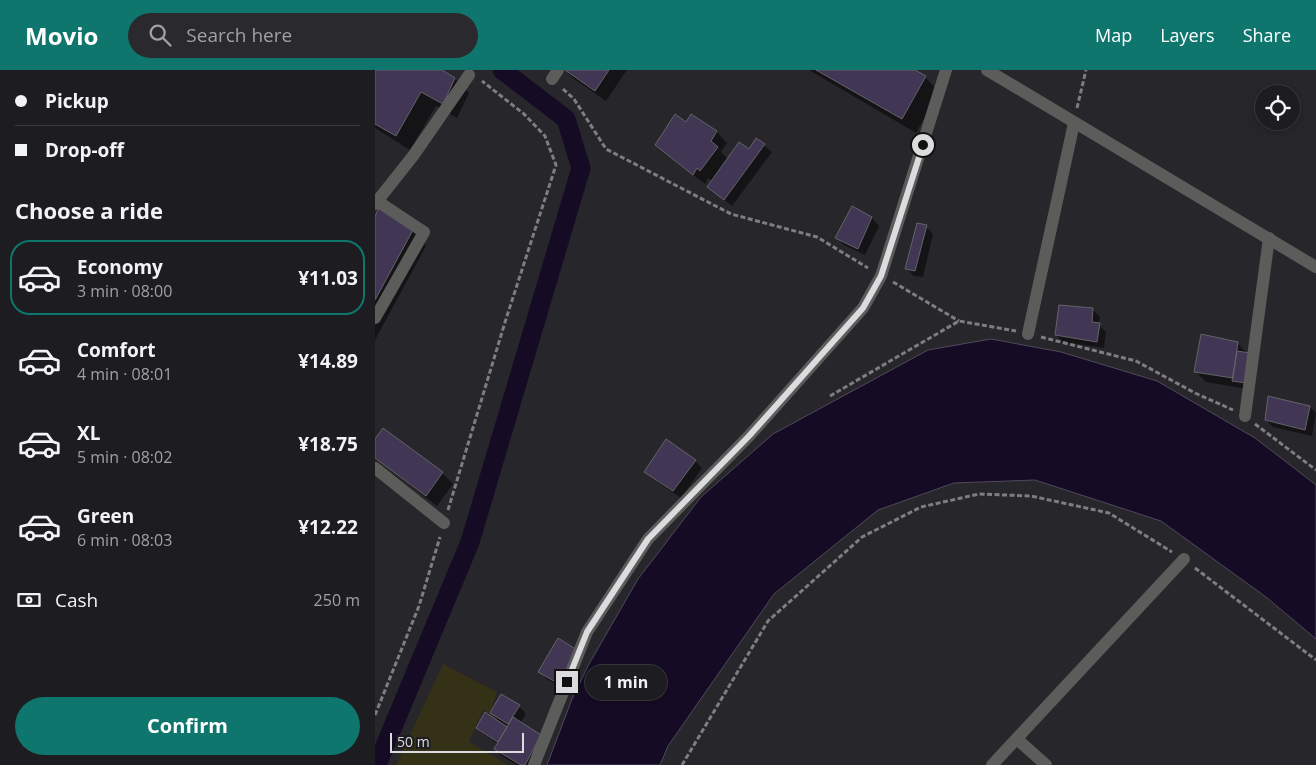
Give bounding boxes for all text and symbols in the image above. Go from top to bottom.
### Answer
search box [128,13,478,58]
text: Movio [25,19,98,52]
icon: search [146,21,174,49]
text: Search here [186,22,292,48]
text: Map [1095,23,1132,47]
text: Layers [1160,23,1215,47]
text: Share [1243,23,1291,47]
map controls [1255,85,1300,130]
button: locate [1255,85,1300,130]
text: Pickup [45,88,109,114]
route start [912,134,934,156]
text: Drop-off [45,137,124,163]
text: Choose a ride [15,195,163,225]
text: Economy [77,254,163,280]
icon: car [17,255,62,300]
text: ¥11.03 [298,265,358,291]
text: 3 min · 08:00 [77,280,172,302]
text: Comfort [77,337,156,363]
icon: car [17,338,62,383]
text: ¥14.89 [298,348,358,374]
text: 4 min · 08:01 [77,363,172,385]
text: XL [77,420,100,446]
icon: car [17,421,62,466]
text: ¥18.75 [298,431,358,457]
text: 5 min · 08:02 [77,446,172,468]
text: Green [77,503,134,529]
icon: car [17,504,62,549]
text: ¥12.22 [298,514,358,540]
text: 6 min · 08:03 [77,529,172,551]
icon: cash [15,586,43,614]
text: Cash [55,587,98,613]
text: 250 m [314,589,360,611]
callout: 1 min [585,664,667,700]
route end [556,671,578,693]
text: 1 min [604,671,648,693]
button: Confirm [15,697,360,755]
scale bar [390,730,524,753]
text: 50 m [397,732,430,751]

